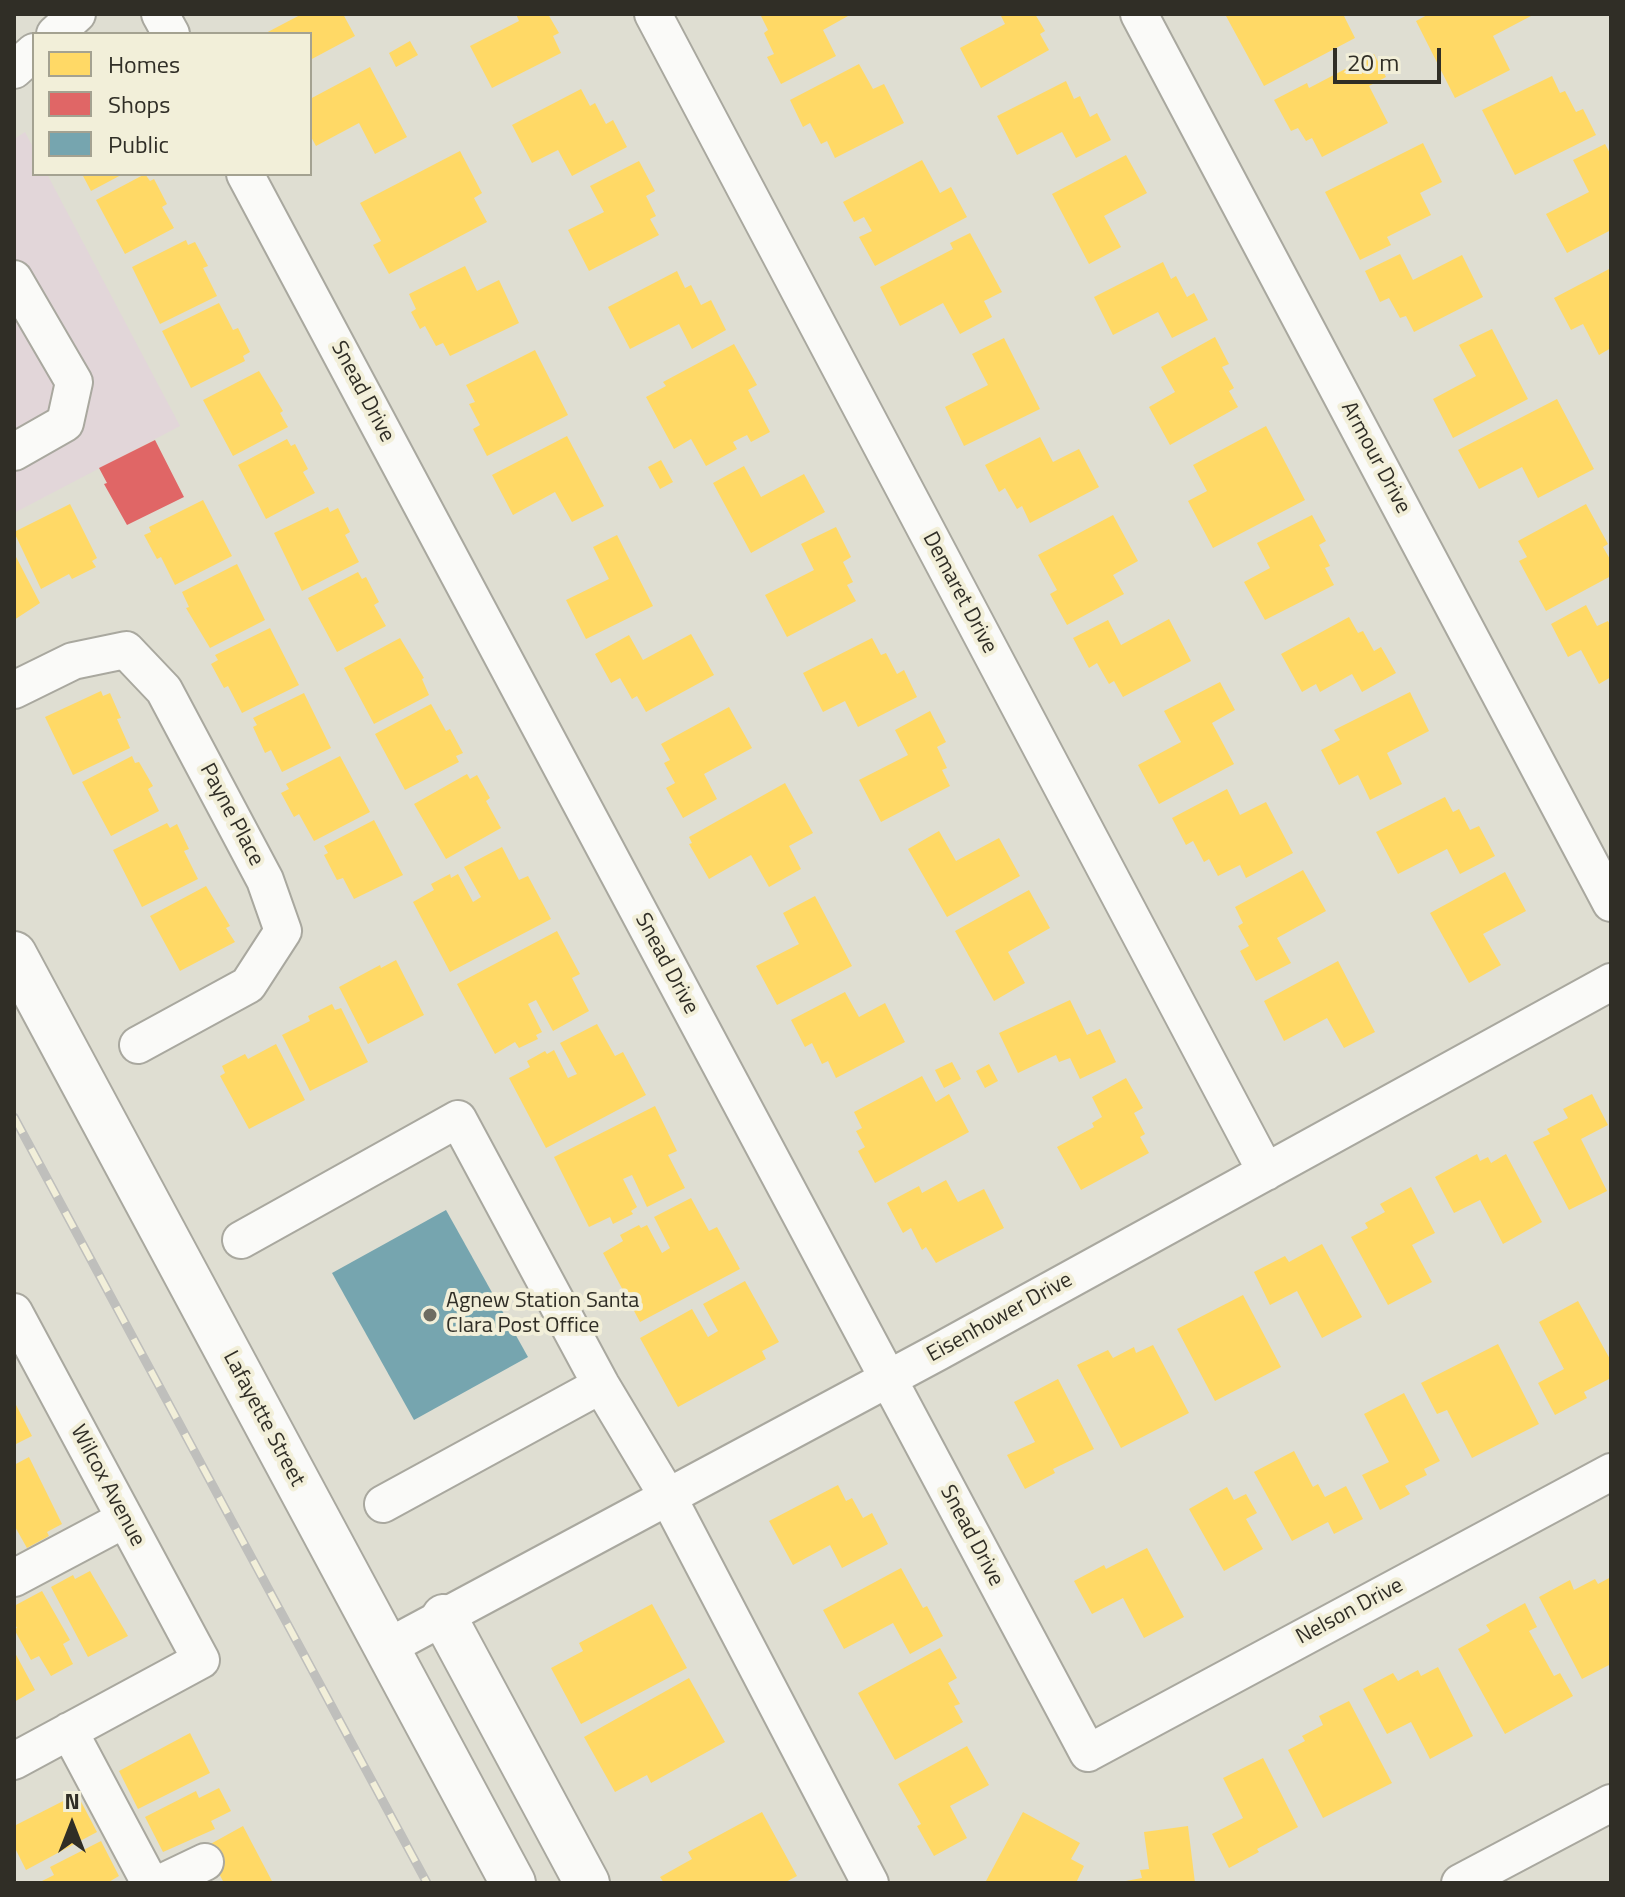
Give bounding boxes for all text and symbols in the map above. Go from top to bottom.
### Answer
legend [32,32,312,176]
scale bar [1337,32,1445,82]
text: 20 m [1347,44,1399,80]
text: Homes [108,46,180,82]
text: Shops [108,86,170,122]
text: Public [108,126,169,162]
street label: Snead Drive [324,337,400,447]
street label: Armour Drive [1334,398,1416,518]
street label: Demaret Drive [916,528,1002,658]
street label: Payne Place [193,759,269,871]
street label: Snead Drive [628,909,704,1019]
street label: Eisenhower Drive [923,1267,1077,1369]
place label: Agnew Station Santa Clara Post Office [446,1289,639,1340]
marker: Agnew Station Santa Clara Post Office [421,1306,439,1324]
street label: Lafayette Street [216,1347,310,1491]
street label: Wilcox Avenue [64,1421,150,1551]
street label: Snead Drive [933,1481,1009,1591]
street label: Nelson Drive [1292,1573,1408,1651]
text: N [64,1784,80,1818]
north arrow [32,1785,112,1865]

